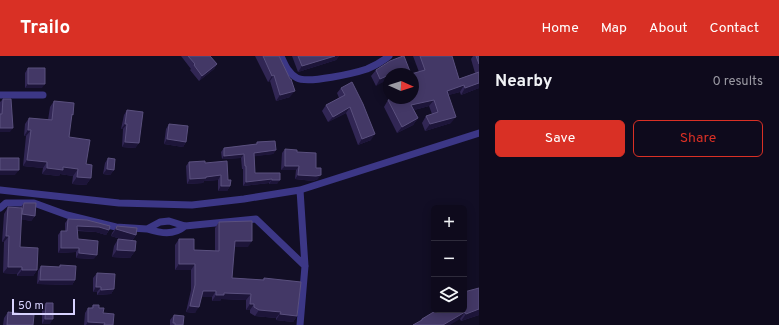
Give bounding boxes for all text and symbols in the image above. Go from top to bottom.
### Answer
text: Trailo [20,16,70,40]
text: Home [542,20,579,37]
text: Map [601,20,627,37]
text: About [649,20,688,37]
text: Contact [710,20,759,37]
north arrow [383,68,419,104]
text: Nearby [495,71,552,93]
text: 0 results [712,74,763,90]
button: Save [495,120,625,157]
button: Share [633,120,763,157]
map controls [431,205,467,313]
button: + [431,205,467,241]
button: − [431,241,467,277]
button: layers [431,277,467,313]
scale bar [12,297,75,316]
text: 50 m [18,299,44,313]

